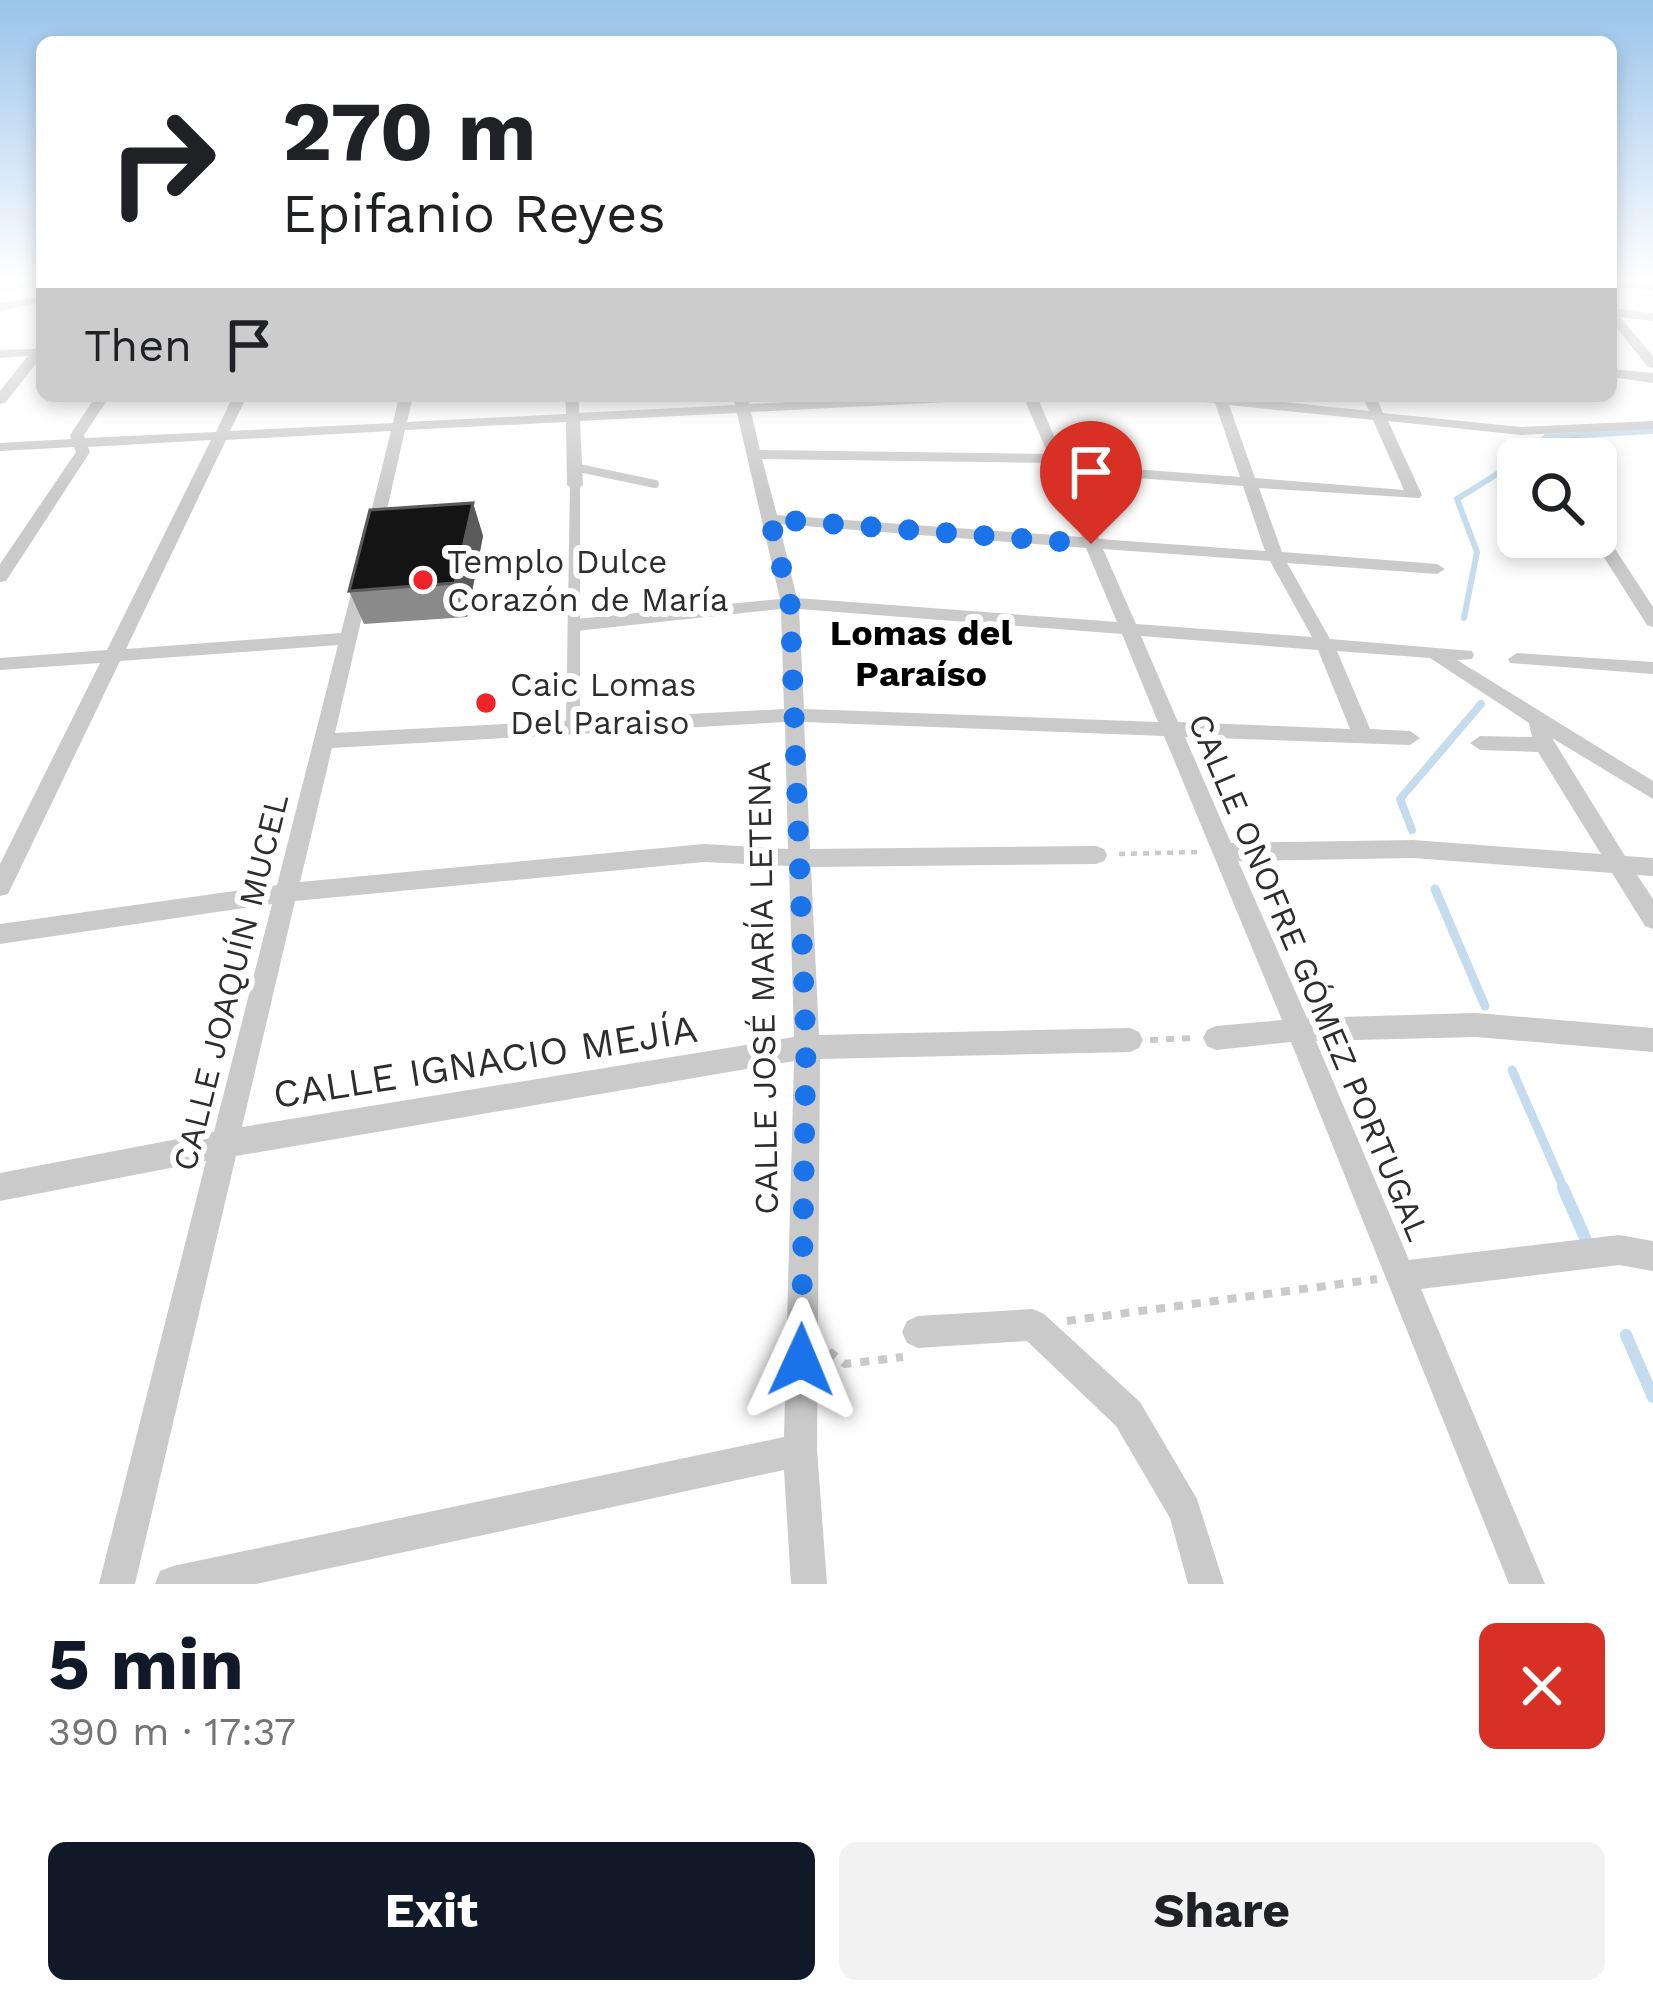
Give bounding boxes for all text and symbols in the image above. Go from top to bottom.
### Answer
text: 270 m [282,82,537,180]
icon: right [84,84,240,240]
text: Epifanio Reyes [282,182,666,245]
icon: arrive [216,312,282,378]
text: Then [84,319,192,372]
pin [1040,421,1142,544]
map controls [1497,438,1617,558]
button: search [1497,438,1617,558]
icon: arrive [1058,439,1124,505]
place label: Templo Dulce Corazón de María [447,542,729,619]
marker: Templo Dulce Corazón de María [410,567,436,593]
district label: Lomas del Paraíso [830,612,1012,695]
place label: Caic Lomas Del Paraiso [510,665,696,742]
marker: Caic Lomas Del Paraiso [473,690,499,716]
street label: CALLE ONOFRE GÓMEZ PORTUGAL [1180,708,1439,1247]
street label: CALLE JOSÉ MARÍA LETENA [739,761,786,1215]
street label: CALLE JOAQUÍN MUCEL [165,789,296,1175]
street label: CALLE IGNACIO MEJÍA [270,1006,700,1117]
position arrow [738,1297,864,1423]
text: 5 min [48,1622,244,1706]
button: close [1479,1623,1605,1749]
text: 390 m · 17:37 [48,1709,296,1754]
button: Exit [48,1842,815,1980]
button: Share [839,1842,1605,1980]

